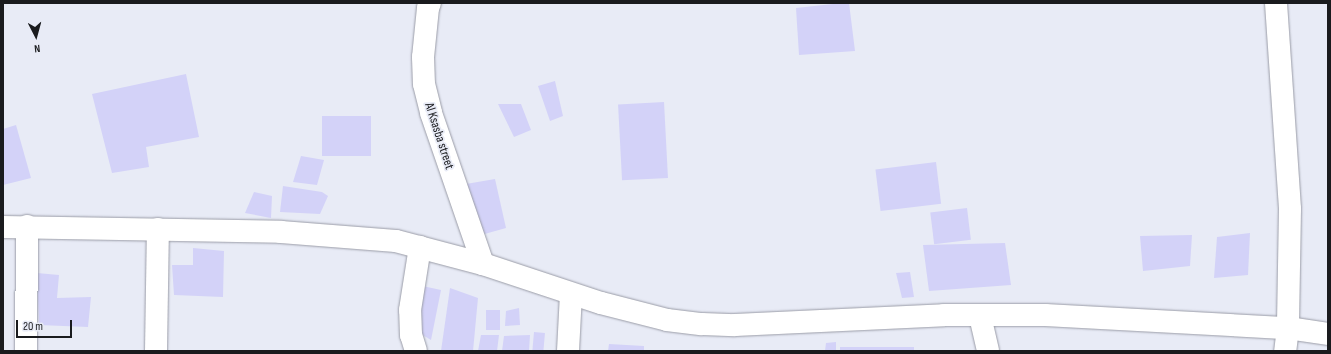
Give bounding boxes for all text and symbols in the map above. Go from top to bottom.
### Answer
north arrow [16,16,56,56]
text: N [34,42,41,55]
street label: Al Ksasba street [421,101,457,171]
scale bar [18,312,74,338]
text: 20 m [23,319,43,334]

